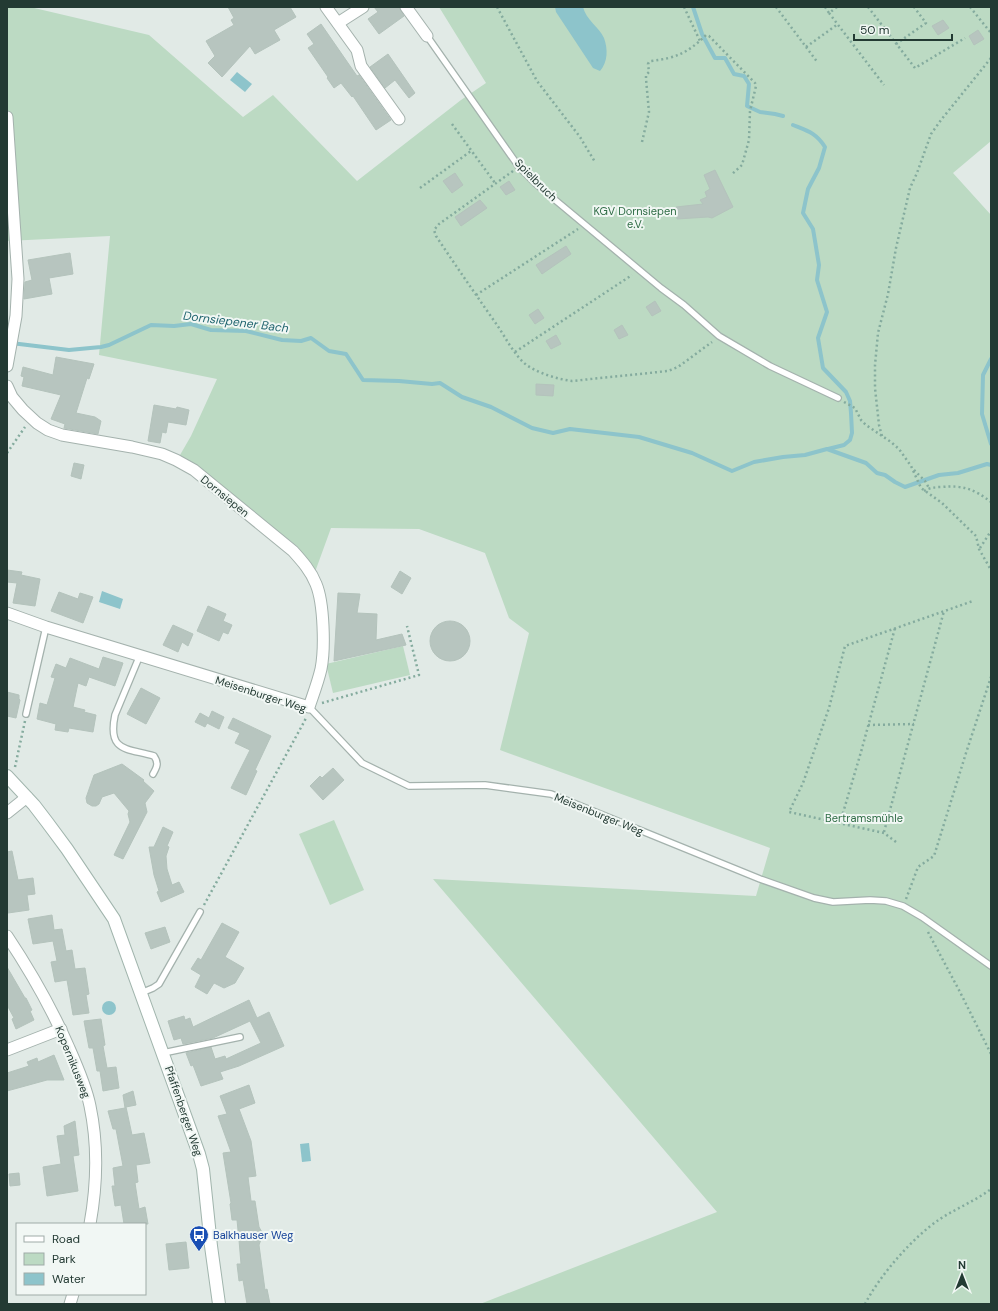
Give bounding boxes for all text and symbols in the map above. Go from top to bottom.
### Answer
scale bar [854,16,952,42]
text: 50 m [860,22,889,38]
street label: Spielbruch [512,156,560,204]
park label: KGV Dornsiepen e.V. [594,204,676,231]
water label: Dornsiepener Bach [182,308,290,336]
street label: Dornsiepen [198,472,252,520]
street label: Meisenburger Weg [214,673,308,715]
street label: Meisenburger Weg [552,790,646,838]
park label: Bertramsmühle [825,811,903,825]
street label: Kopernikusweg [52,1024,94,1100]
street label: Pfaffenberger Weg [162,1064,206,1158]
legend [16,1223,146,1295]
bus stop icon: Balkhauser Weg [188,1224,210,1252]
place label: Balkhauser Weg [213,1228,293,1242]
text: Road [52,1231,80,1247]
text: Park [52,1251,76,1267]
north arrow [942,1255,982,1295]
text: N [958,1258,966,1272]
text: Water [52,1271,86,1287]

